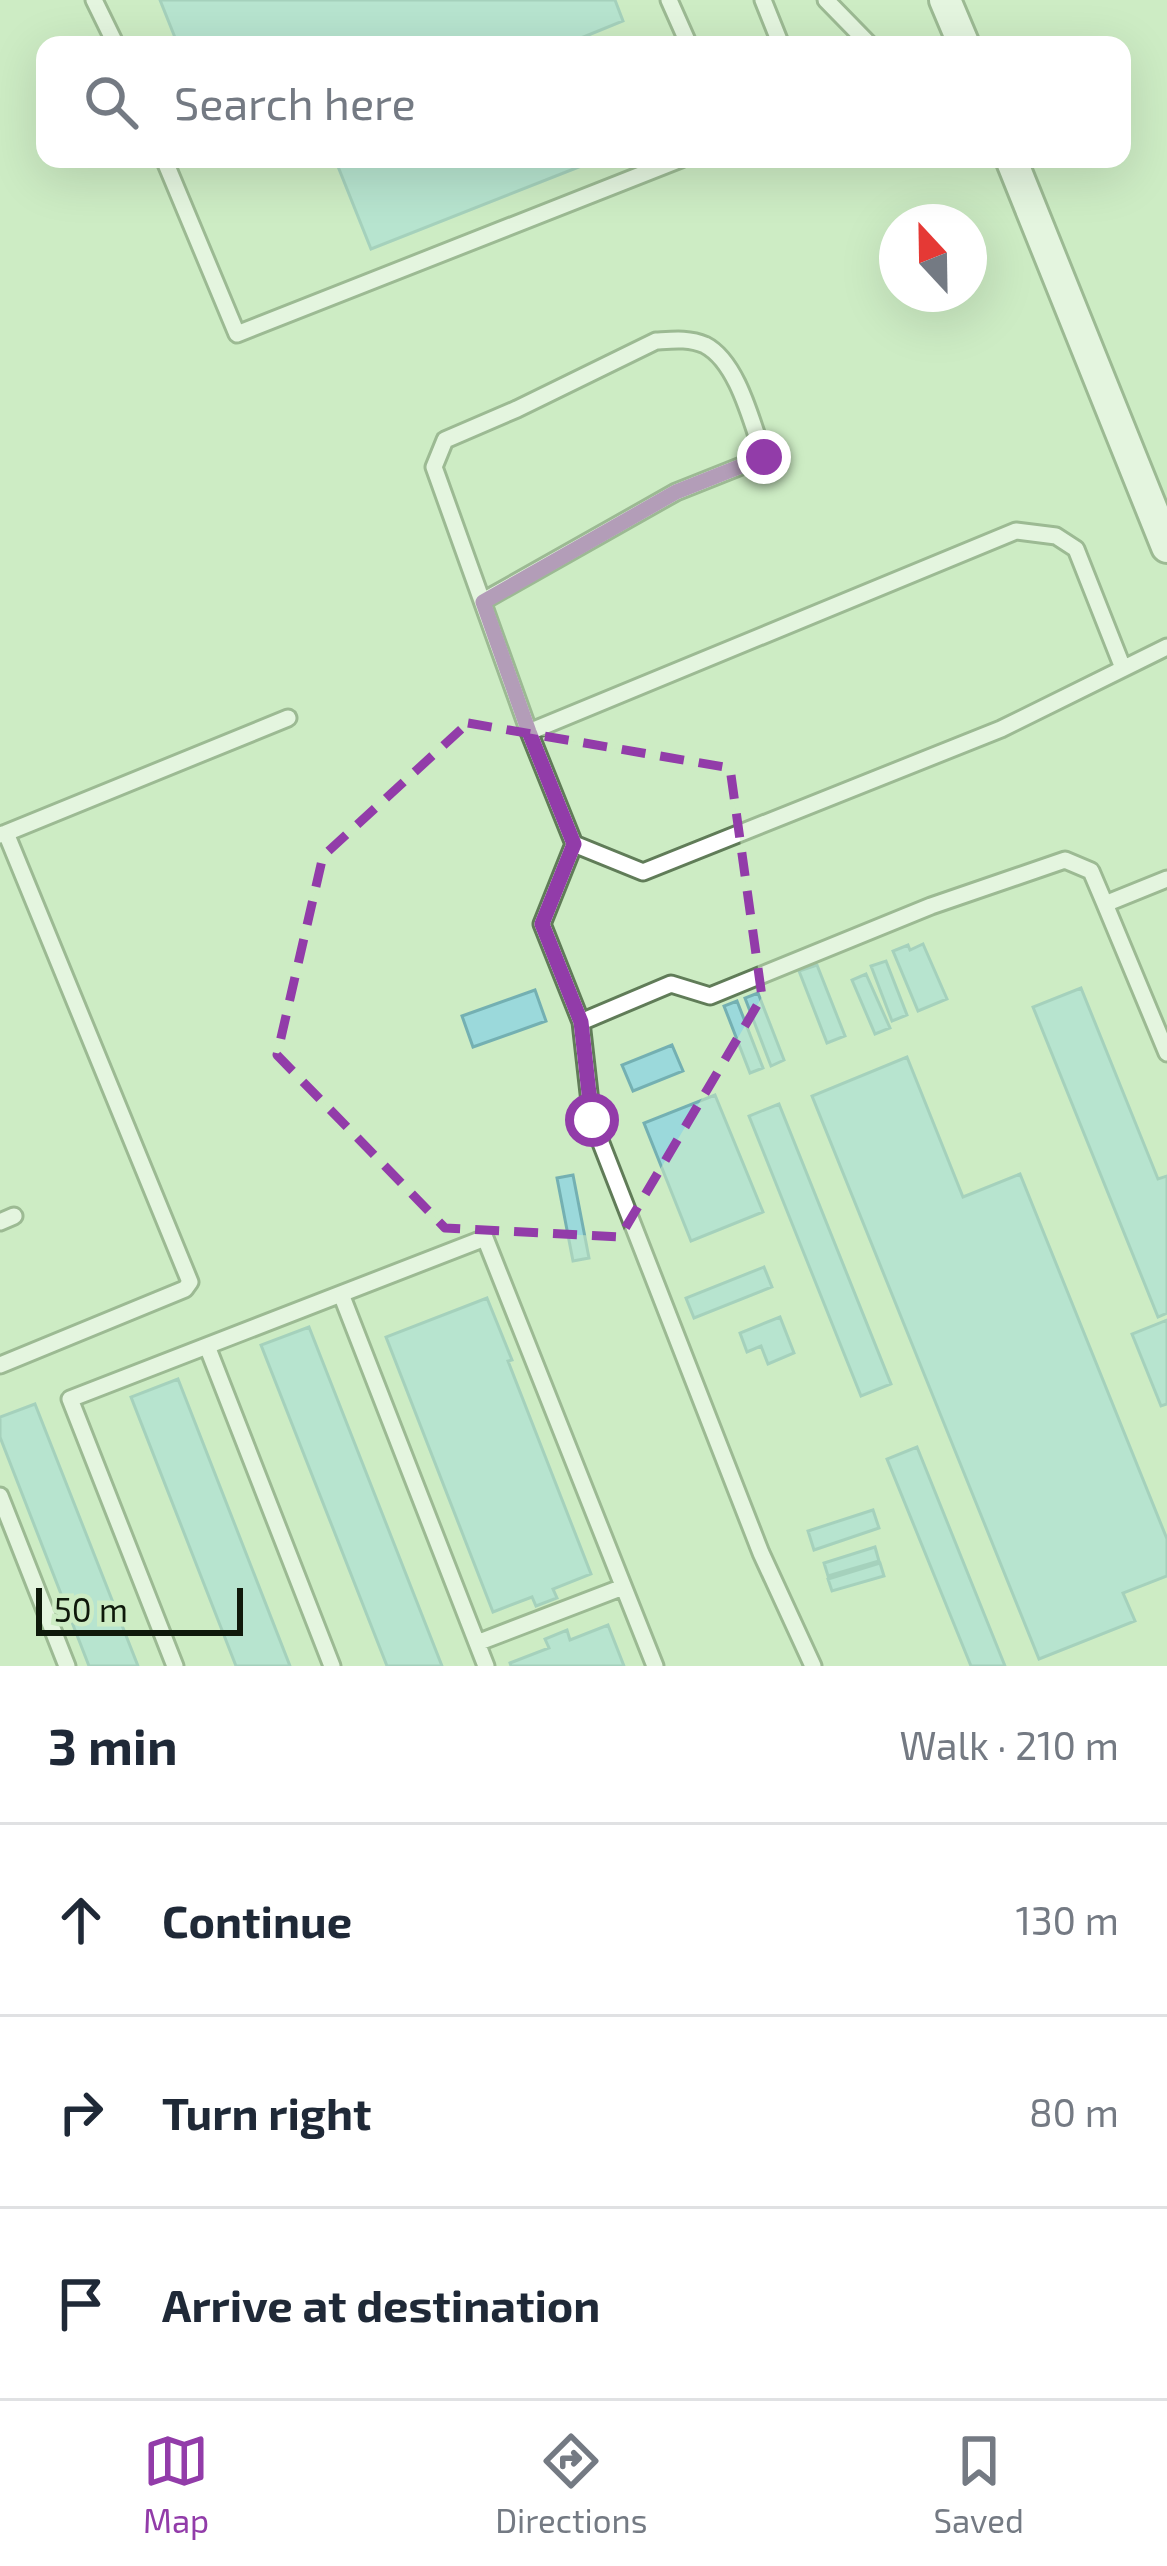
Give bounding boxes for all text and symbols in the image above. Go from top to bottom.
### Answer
search box [36,36,1131,168]
icon: search [78,69,144,135]
text: Search here [174,75,416,129]
north arrow [879,204,987,312]
route end [737,430,791,484]
route start [565,1093,619,1147]
scale bar [36,1582,243,1635]
text: 50 m [54,1589,128,1629]
text: 3 min [48,1714,178,1775]
text: Walk · 210 m [900,1721,1119,1768]
icon: ahead [48,1887,114,1953]
text: Continue [162,1893,352,1947]
text: 130 m [1015,1896,1119,1943]
icon: right [48,2079,114,2145]
text: Turn right [162,2085,371,2139]
text: 80 m [1029,2088,1119,2135]
icon: arrive [48,2271,114,2337]
text: Arrive at destination [162,2277,600,2331]
tab: Map [143,2428,209,2540]
tab: Directions [495,2428,647,2540]
tab: Saved [933,2428,1024,2540]

